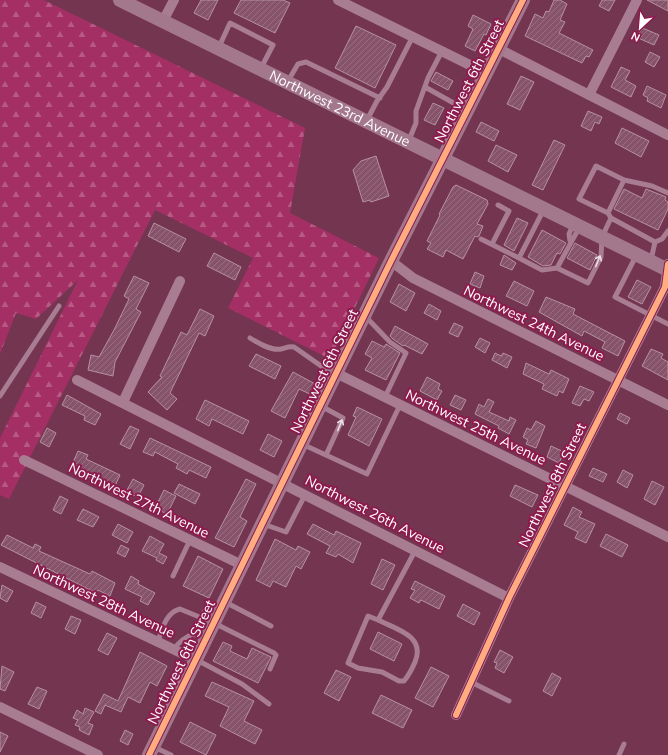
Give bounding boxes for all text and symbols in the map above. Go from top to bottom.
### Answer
north arrow [620,8,660,48]
street label: Northwest 6th Street [430,16,508,146]
text: N [629,29,642,45]
street label: Northwest 23rd Avenue [266,66,413,151]
one-way arrow [595,255,603,267]
street label: Northwest 24th Avenue [461,281,607,365]
street label: Northwest 6th Street [286,306,362,436]
street label: Northwest 25th Avenue [403,385,549,469]
one-way arrow [337,419,344,431]
street label: Northwest 8th Street [514,420,590,550]
street label: Northwest 27th Avenue [66,458,212,542]
street label: Northwest 26th Avenue [302,471,448,557]
street label: Northwest 28th Avenue [30,560,178,642]
street label: Northwest 6th Street [143,597,219,727]

